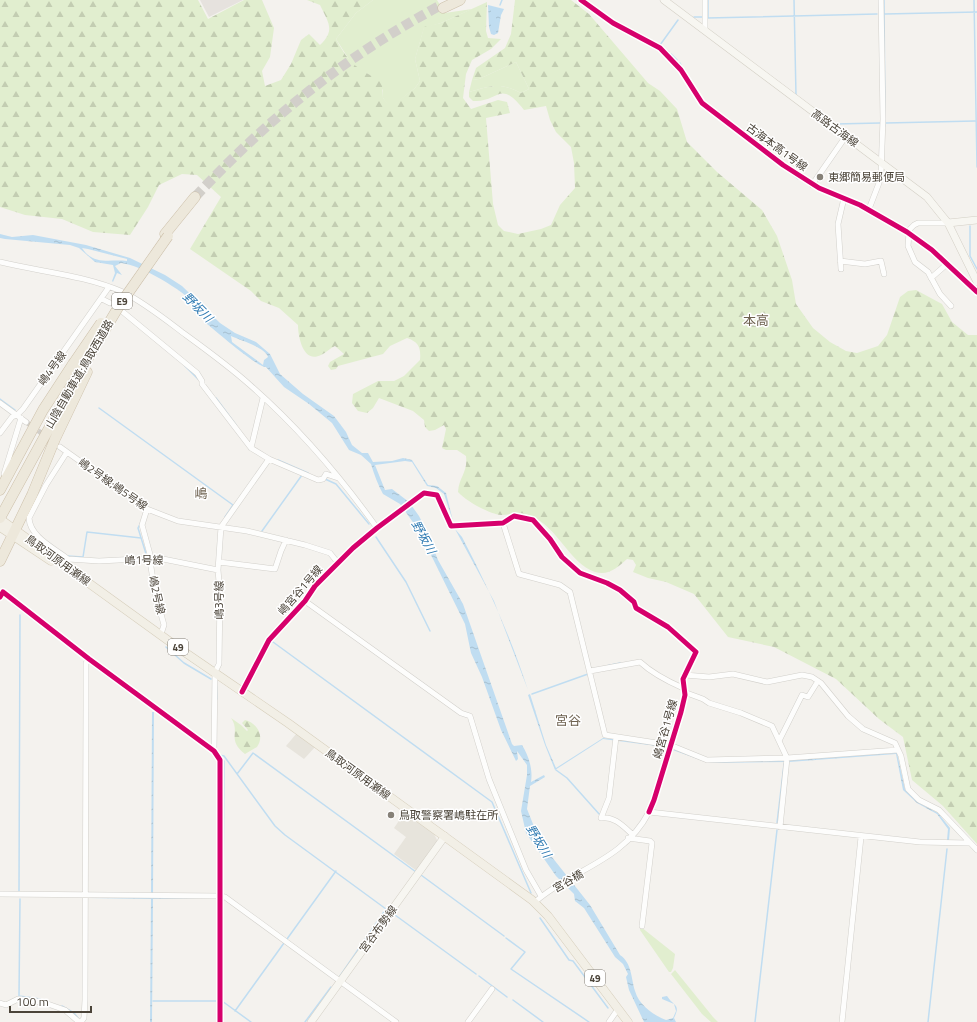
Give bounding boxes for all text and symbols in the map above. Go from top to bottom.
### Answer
street label: 高路古海線 [808,105,862,151]
street label: 古海本高1号線 [743,119,811,175]
place label: 東郷簡易郵便局 [828,169,905,185]
marker: 東郷簡易郵便局 [815,172,825,182]
water label: 野坂川 [179,288,219,328]
road number: E9 [112,293,132,309]
district label: 本高 [743,310,769,330]
street label: 山陰自動車道;鳥取西道路 [41,316,117,432]
street label: 嶋4号線 [34,347,70,389]
street label: 嶋2号線;嶋5号線 [75,454,151,514]
district label: 嶋 [194,483,208,503]
water label: 野坂川 [407,517,442,559]
street label: 鳥取河原用瀬線 [22,531,94,589]
street label: 嶋1号線 [124,552,164,568]
street label: 嶋宮谷1号線 [274,562,326,618]
street label: 嶋2号線 [145,574,169,616]
street label: 嶋3号線 [211,580,227,620]
road number: 49 [168,639,188,655]
street label: 嶋宮谷1号線 [649,697,681,761]
district label: 宮谷 [555,710,581,730]
street label: 鳥取河原用瀬線 [322,745,394,803]
place label: 鳥取警察署嶋駐在所 [399,807,499,823]
marker: 鳥取警察署嶋駐在所 [386,810,396,820]
water label: 野坂川 [521,821,558,863]
street label: 宮谷橋 [550,866,586,896]
street label: 宮谷布勢線 [355,902,401,956]
road number: 49 [585,970,605,986]
scale bar [10,988,91,1014]
text: 100 m [16,992,49,1011]

